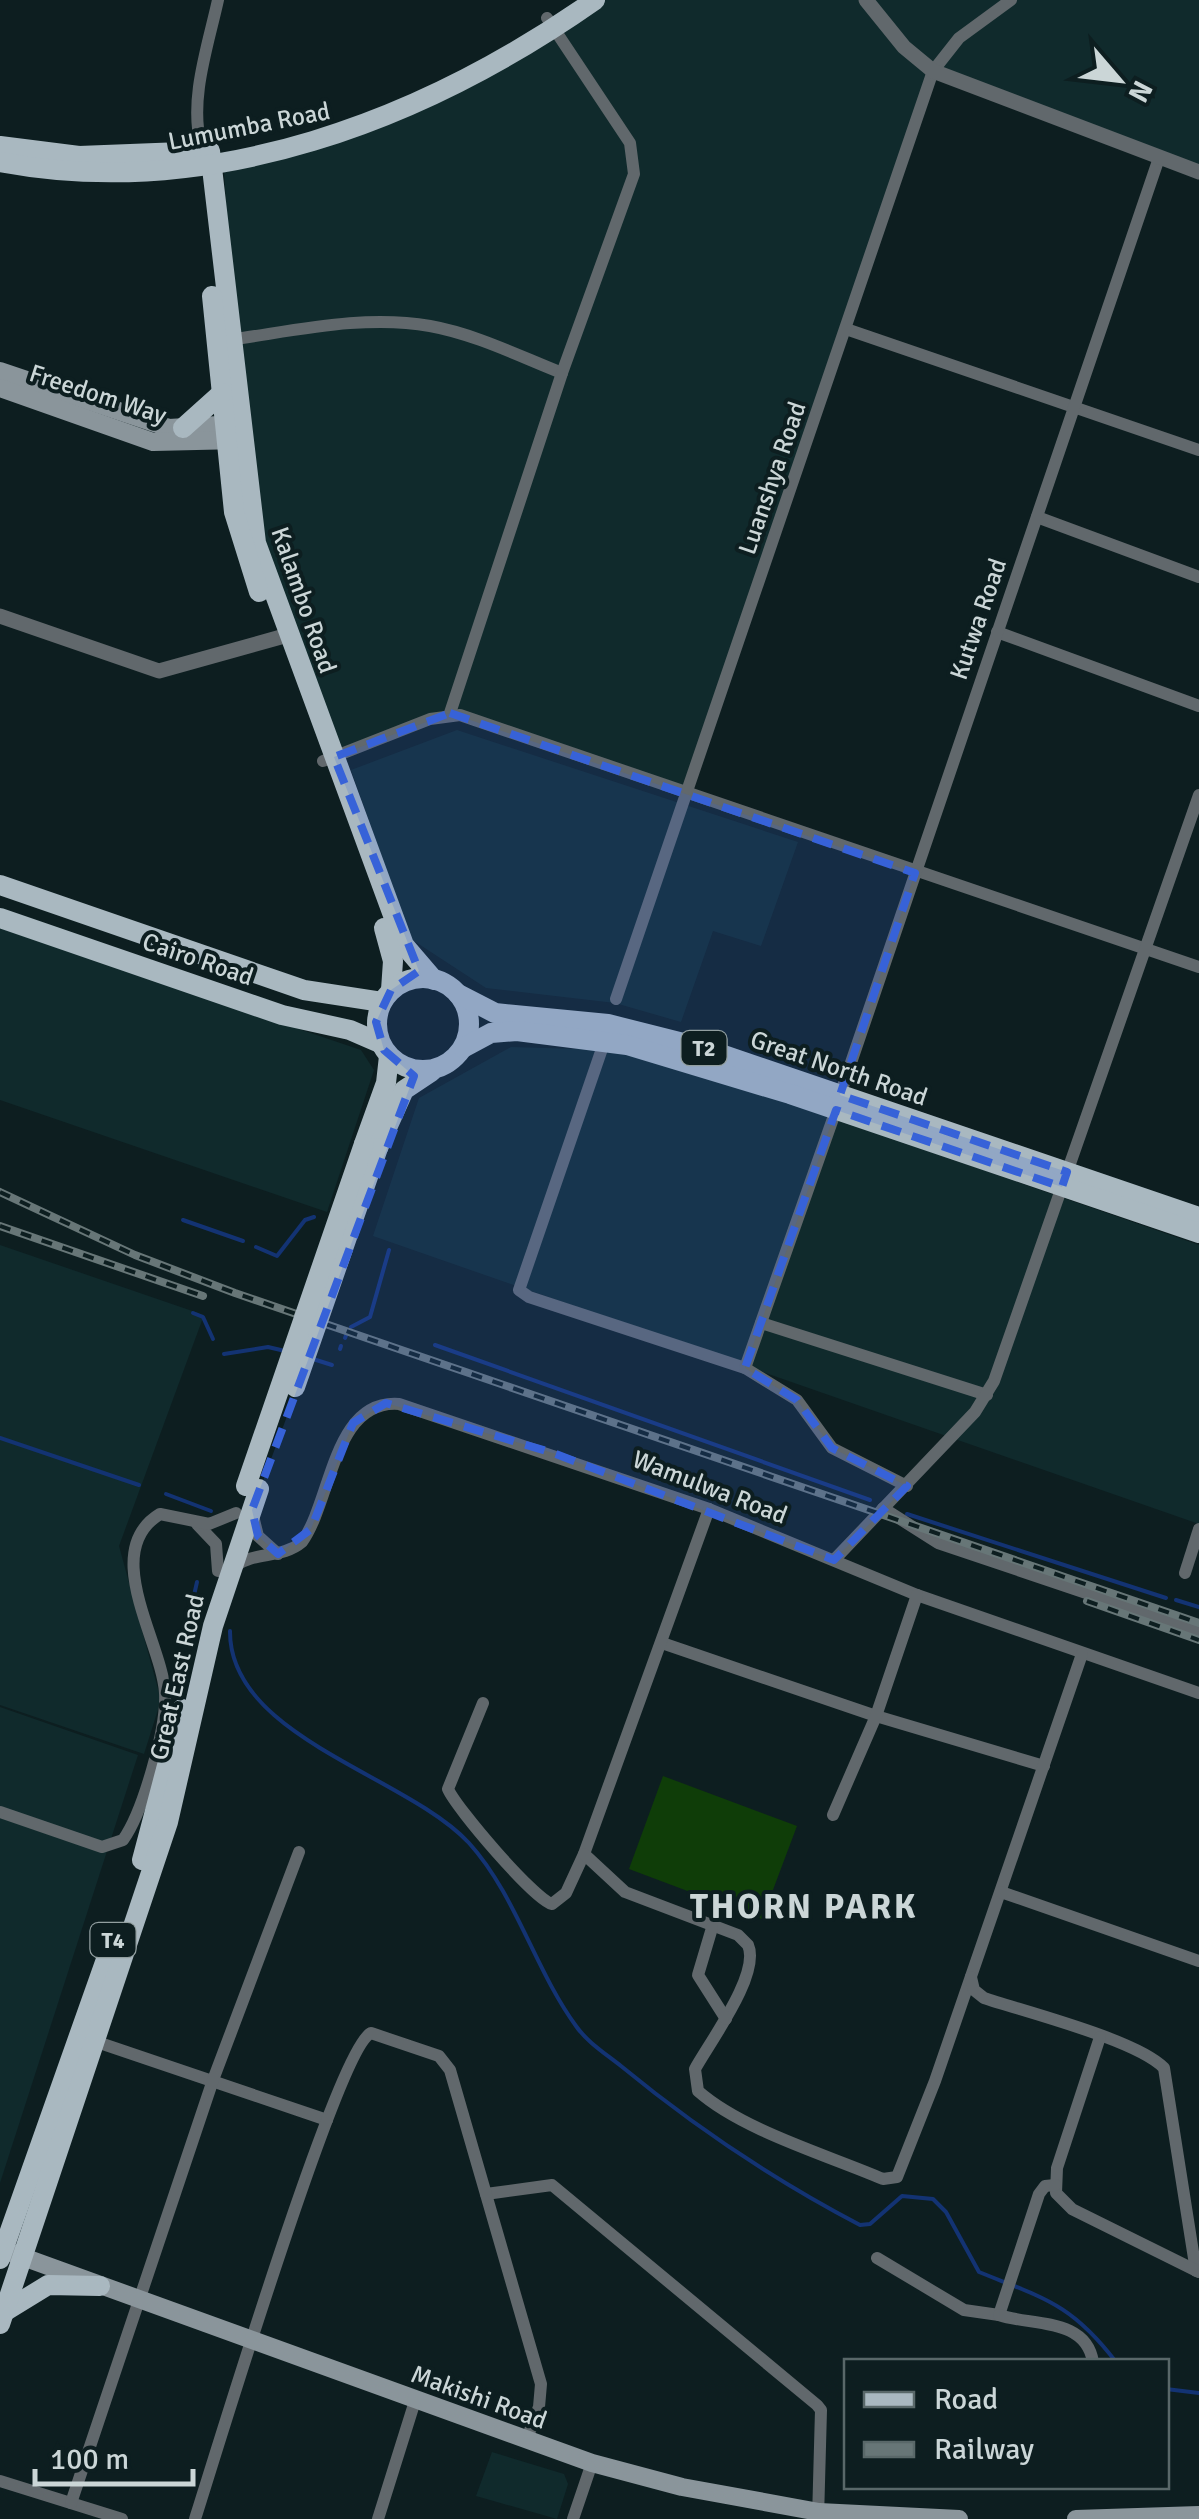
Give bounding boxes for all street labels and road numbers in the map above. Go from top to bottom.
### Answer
street label: Lumumba Road [165,95,333,157]
street label: Freedom Way [26,357,171,431]
street label: Luanshya Road [731,397,813,559]
street label: Kalambo Road [264,523,344,677]
street label: Kutwa Road [943,554,1013,684]
street label: Cairo Road [139,926,257,992]
street label: Great North Road [746,1023,932,1113]
road number: T2 [682,1031,726,1065]
street label: Wamulwa Road [628,1443,792,1531]
street label: Great East Road [143,1591,211,1763]
road number: T4 [90,1923,136,1957]
street label: Makishi Road [407,2358,551,2436]

